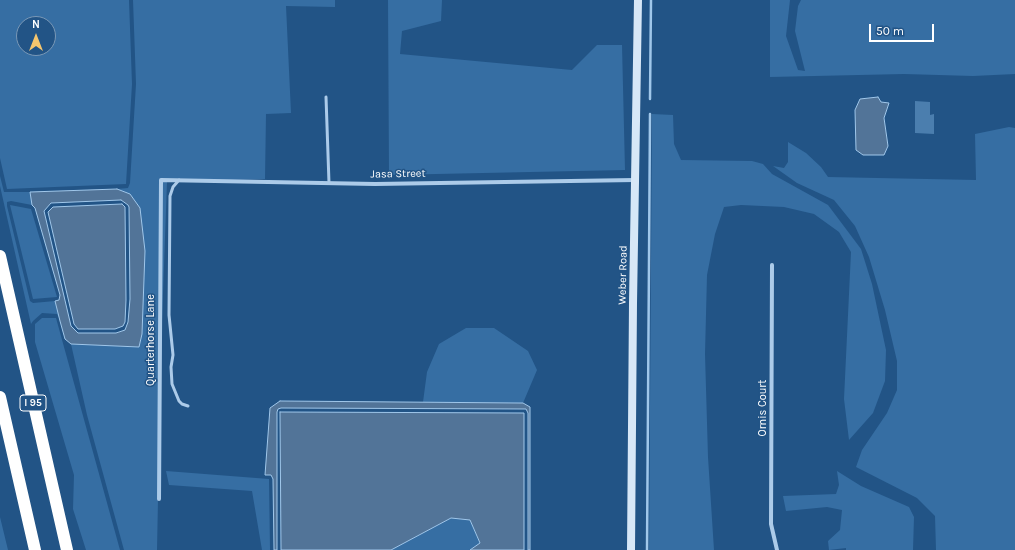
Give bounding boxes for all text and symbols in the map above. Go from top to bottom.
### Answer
north arrow [16,16,56,56]
scale bar [871,16,936,42]
text: N [32,18,40,31]
text: 50 m [876,24,904,38]
street label: Jasa Street [370,167,426,181]
street label: Weber Road [616,245,630,305]
street label: Quarterhorse Lane [144,294,158,386]
street label: Ornis Court [756,380,770,436]
road number: I 95 [20,395,46,411]

